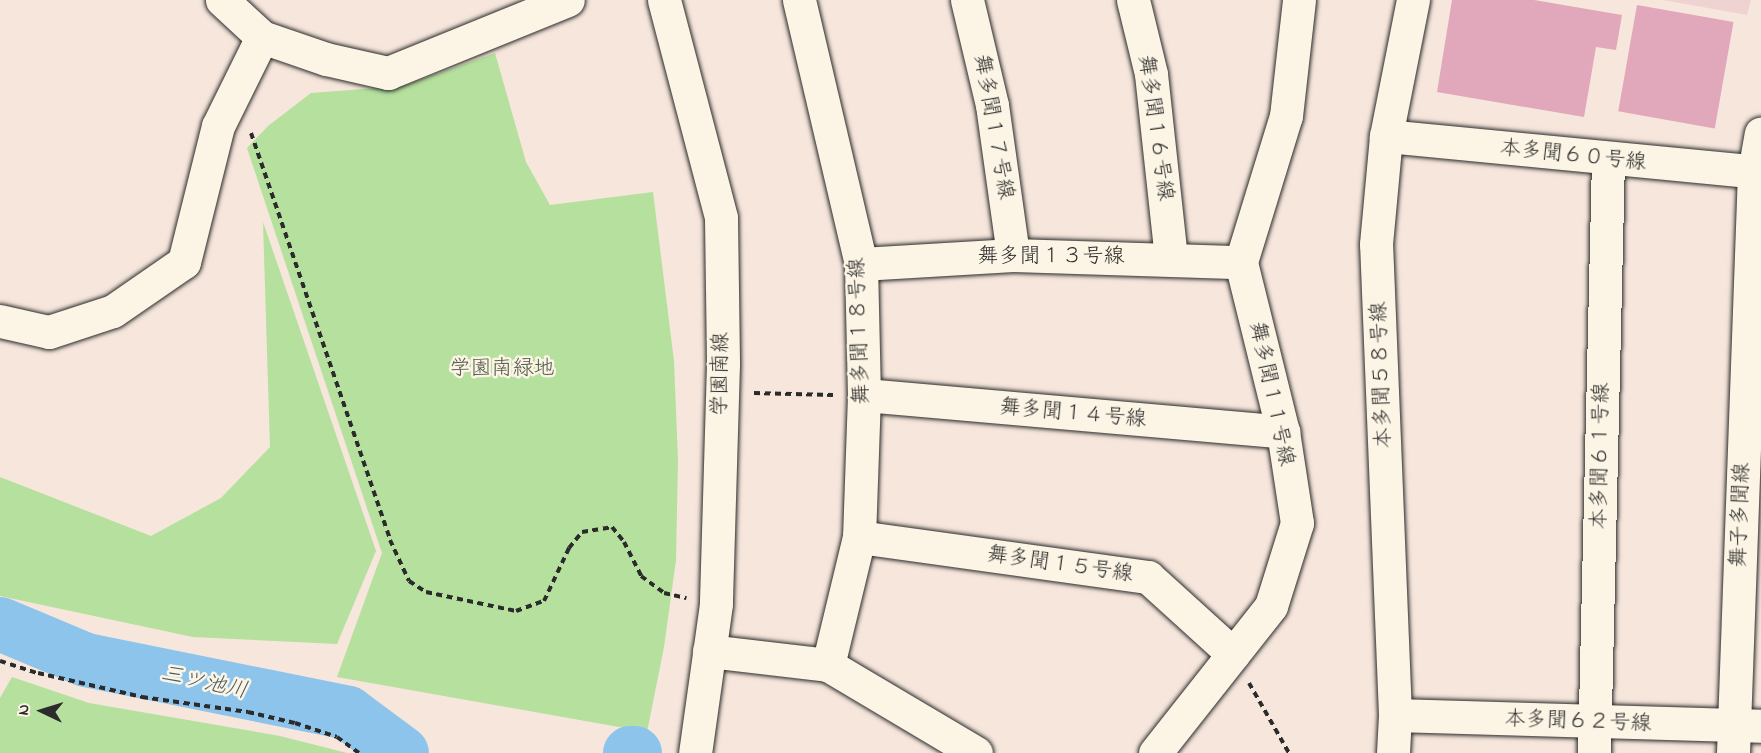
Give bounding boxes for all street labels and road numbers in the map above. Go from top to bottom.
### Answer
street label: 舞多聞１７号線 [968,52,1018,202]
street label: 舞多聞１６号線 [1132,53,1178,203]
street label: 本多聞６０号線 [1499,136,1647,176]
street label: 舞多聞１３号線 [978,244,1124,270]
street label: 舞多聞１８号線 [845,257,875,405]
street label: 本多聞５８号線 [1367,301,1397,449]
street label: 舞多聞１１号線 [1243,319,1299,469]
street label: 学園南線 [708,332,734,416]
street label: 本多聞６１号線 [1587,382,1615,530]
street label: 舞多聞１４号線 [999,395,1147,433]
street label: 舞子多聞線 [1727,462,1755,568]
street label: 舞多聞１５号線 [985,542,1135,588]
street label: 本多聞６２号線 [1504,707,1652,737]

